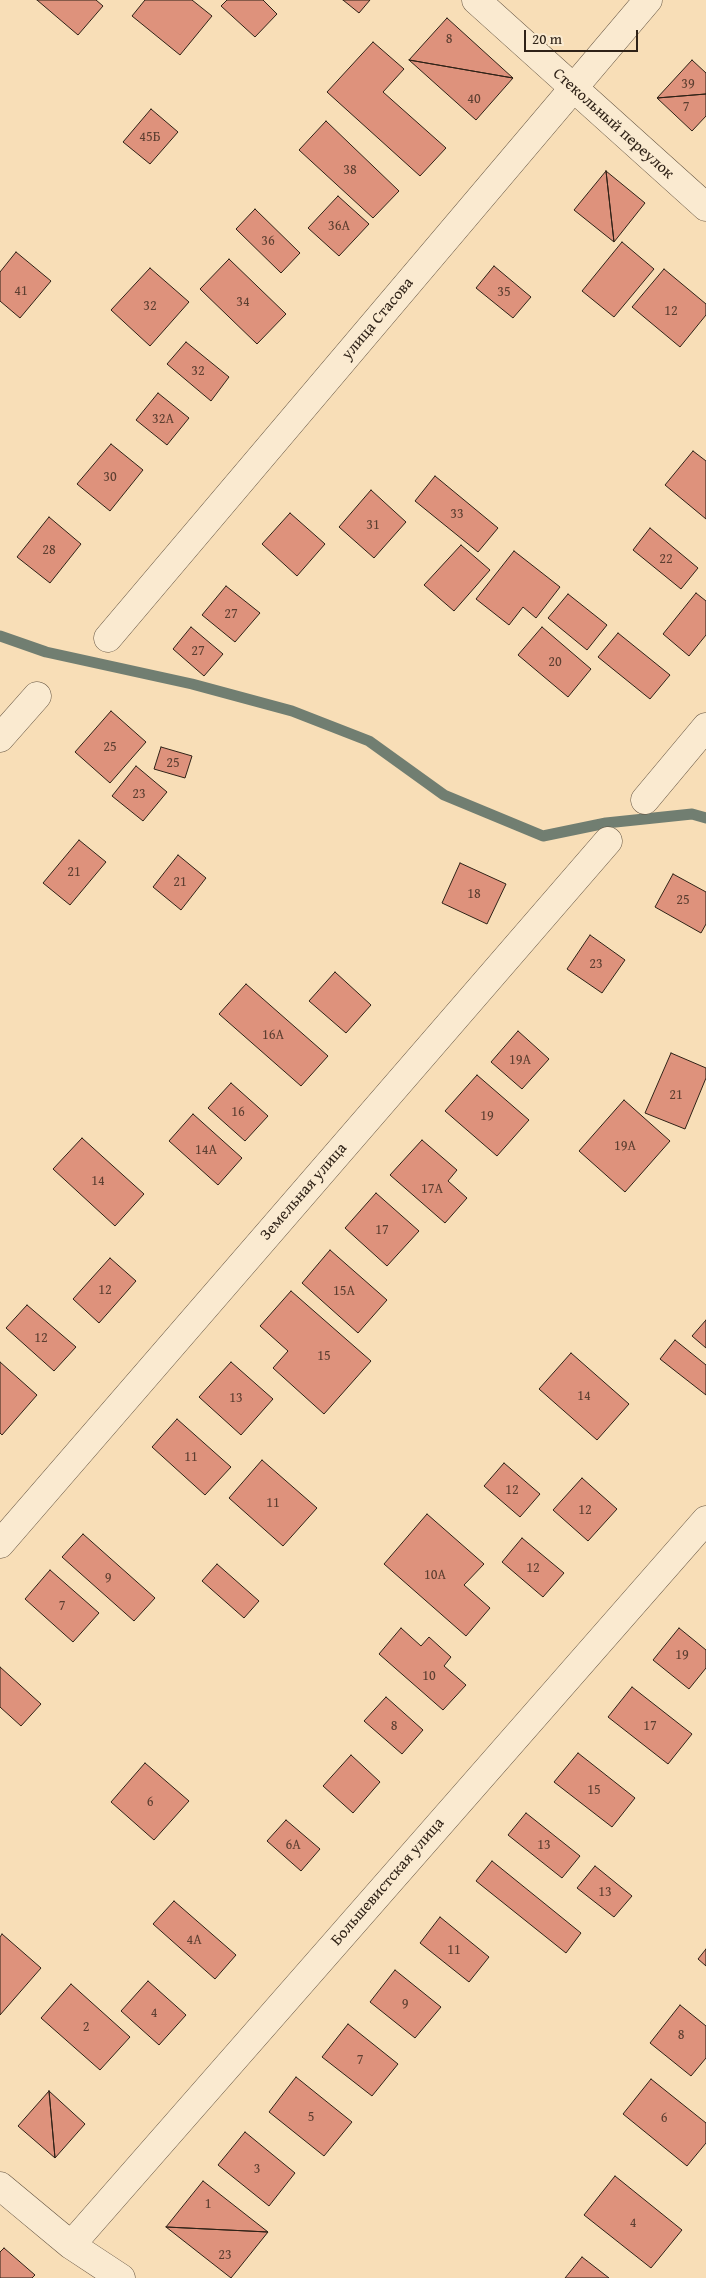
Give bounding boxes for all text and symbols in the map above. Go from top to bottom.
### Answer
scale bar [526,20,640,52]
text: 20 m [532,28,562,49]
house number: 8 [446,31,452,47]
street label: Стекольный переулок [548,65,678,183]
house number: 39 [681,76,695,92]
house number: 40 [467,91,481,107]
house number: 7 [683,99,689,115]
house number: 45Б [139,129,161,145]
house number: 38 [343,162,357,178]
house number: 36А [328,218,350,234]
house number: 36 [261,233,275,249]
street label: улица Стасова [338,274,418,364]
house number: 41 [14,283,28,299]
house number: 35 [497,284,511,300]
house number: 34 [236,294,250,310]
house number: 32 [143,298,157,314]
house number: 12 [664,303,678,319]
house number: 32 [191,363,205,379]
house number: 32А [152,411,174,427]
house number: 30 [103,469,117,485]
house number: 33 [450,506,464,522]
house number: 31 [366,517,380,533]
house number: 28 [42,542,56,558]
house number: 22 [659,551,673,567]
house number: 27 [224,606,238,622]
house number: 27 [191,643,205,659]
house number: 20 [548,654,562,670]
house number: 25 [103,739,117,755]
house number: 25 [166,755,180,771]
house number: 23 [132,786,146,802]
house number: 21 [67,864,81,880]
house number: 21 [173,874,187,890]
house number: 18 [467,886,481,902]
house number: 25 [676,892,690,908]
house number: 23 [589,956,603,972]
house number: 16А [262,1027,284,1043]
house number: 19А [509,1052,531,1068]
house number: 21 [669,1087,683,1103]
house number: 16 [231,1104,245,1120]
house number: 19 [480,1108,494,1124]
house number: 19А [614,1138,636,1154]
street label: Земельная улица [256,1139,352,1245]
house number: 14А [195,1142,217,1158]
house number: 14 [91,1173,105,1189]
house number: 17А [421,1181,443,1197]
house number: 17 [375,1222,389,1238]
house number: 12 [98,1282,112,1298]
house number: 15А [333,1283,355,1299]
house number: 12 [34,1330,48,1346]
house number: 15 [317,1348,331,1364]
house number: 14 [577,1388,591,1404]
house number: 13 [229,1390,243,1406]
house number: 11 [184,1449,198,1465]
house number: 12 [505,1482,519,1498]
house number: 11 [266,1495,280,1511]
house number: 12 [578,1502,592,1518]
house number: 12 [526,1560,540,1576]
house number: 10А [424,1567,446,1583]
house number: 9 [105,1570,111,1586]
house number: 7 [59,1598,65,1614]
house number: 19 [675,1647,689,1663]
house number: 10 [422,1668,436,1684]
house number: 8 [391,1718,397,1734]
house number: 17 [643,1718,657,1734]
house number: 15 [587,1782,601,1798]
house number: 6 [147,1794,153,1810]
street label: Большевистская улица [327,1814,449,1950]
house number: 6А [285,1837,301,1853]
house number: 13 [537,1837,551,1853]
house number: 13 [598,1884,612,1900]
house number: 4А [186,1932,202,1948]
house number: 11 [447,1942,461,1958]
house number: 9 [402,1996,408,2012]
house number: 4 [151,2005,157,2021]
house number: 2 [83,2019,89,2035]
house number: 8 [678,2027,684,2043]
house number: 7 [357,2052,363,2068]
house number: 5 [308,2109,314,2125]
house number: 6 [661,2110,667,2126]
house number: 3 [254,2161,260,2177]
house number: 1 [205,2196,211,2212]
house number: 4 [630,2215,636,2231]
house number: 23 [218,2247,232,2263]

